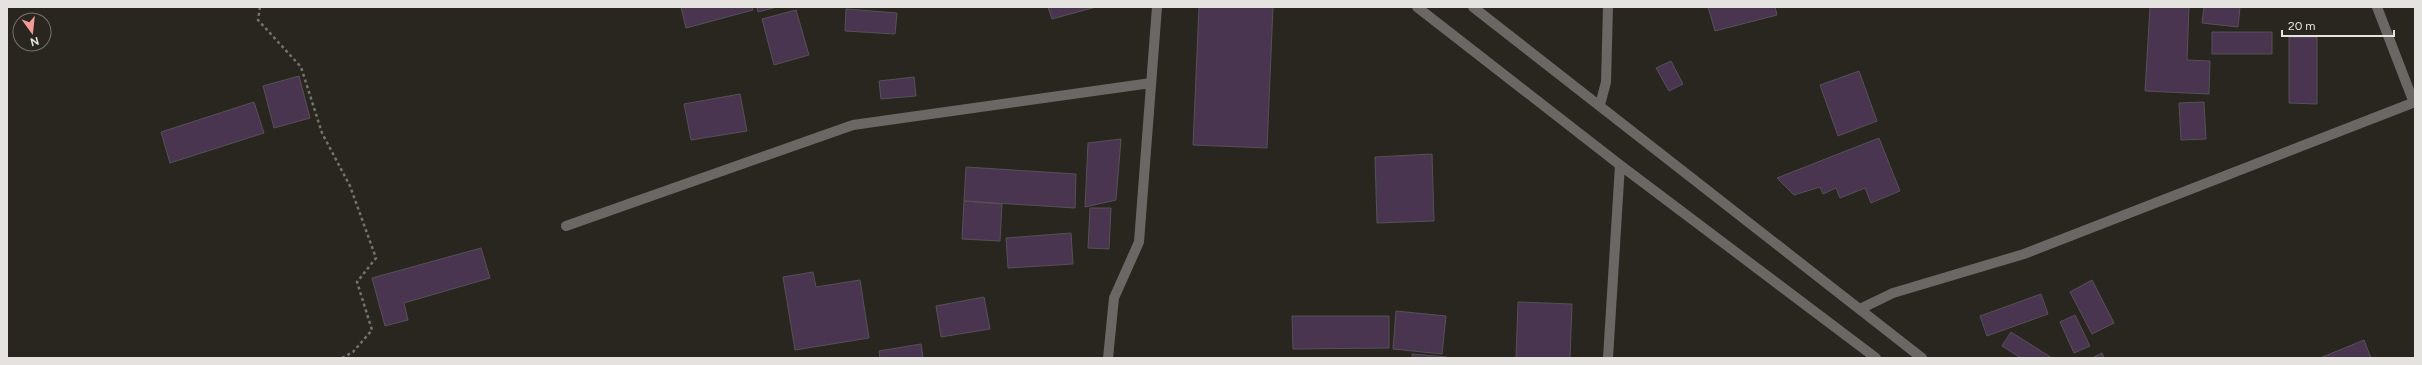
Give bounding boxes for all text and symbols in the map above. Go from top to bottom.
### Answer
north arrow [12,12,52,52]
scale bar [2282,12,2394,38]
text: 20 m [2288,19,2316,33]
text: N [29,34,40,49]

